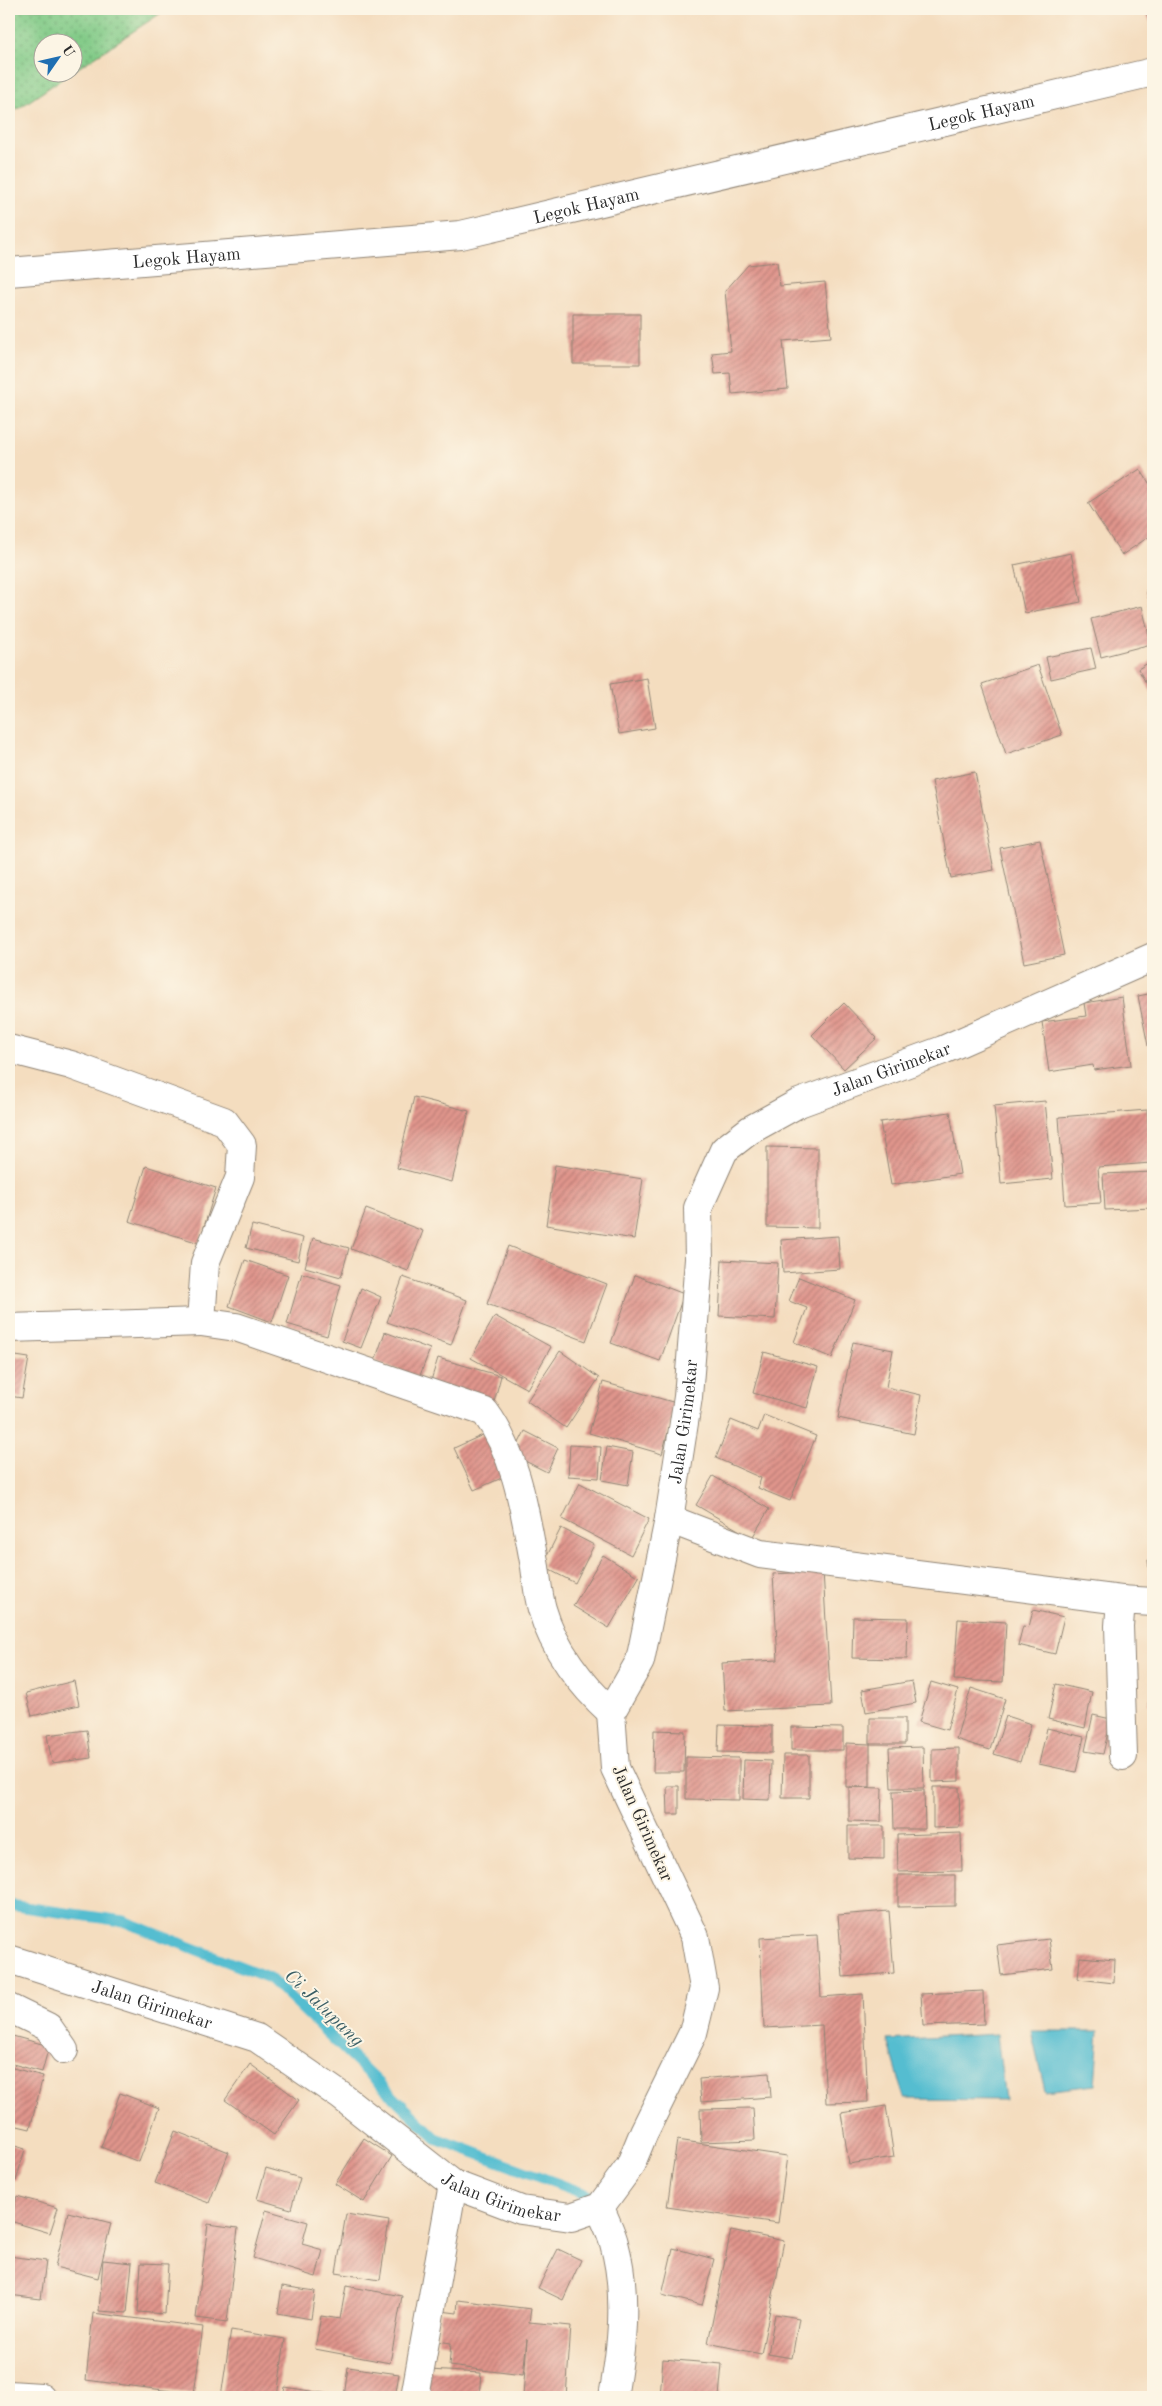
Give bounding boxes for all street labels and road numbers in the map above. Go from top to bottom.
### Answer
street label: Legok Hayam [927,92,1036,135]
street label: Legok Hayam [531,185,641,228]
street label: Legok Hayam [132,245,241,272]
street label: Jalan Girimekar [829,1039,954,1100]
street label: Jalan Girimekar [667,1358,701,1485]
street label: Jalan Girimekar [608,1762,676,1885]
street label: Jalan Girimekar [89,1978,215,2033]
street label: Jalan Girimekar [437,2170,563,2226]

